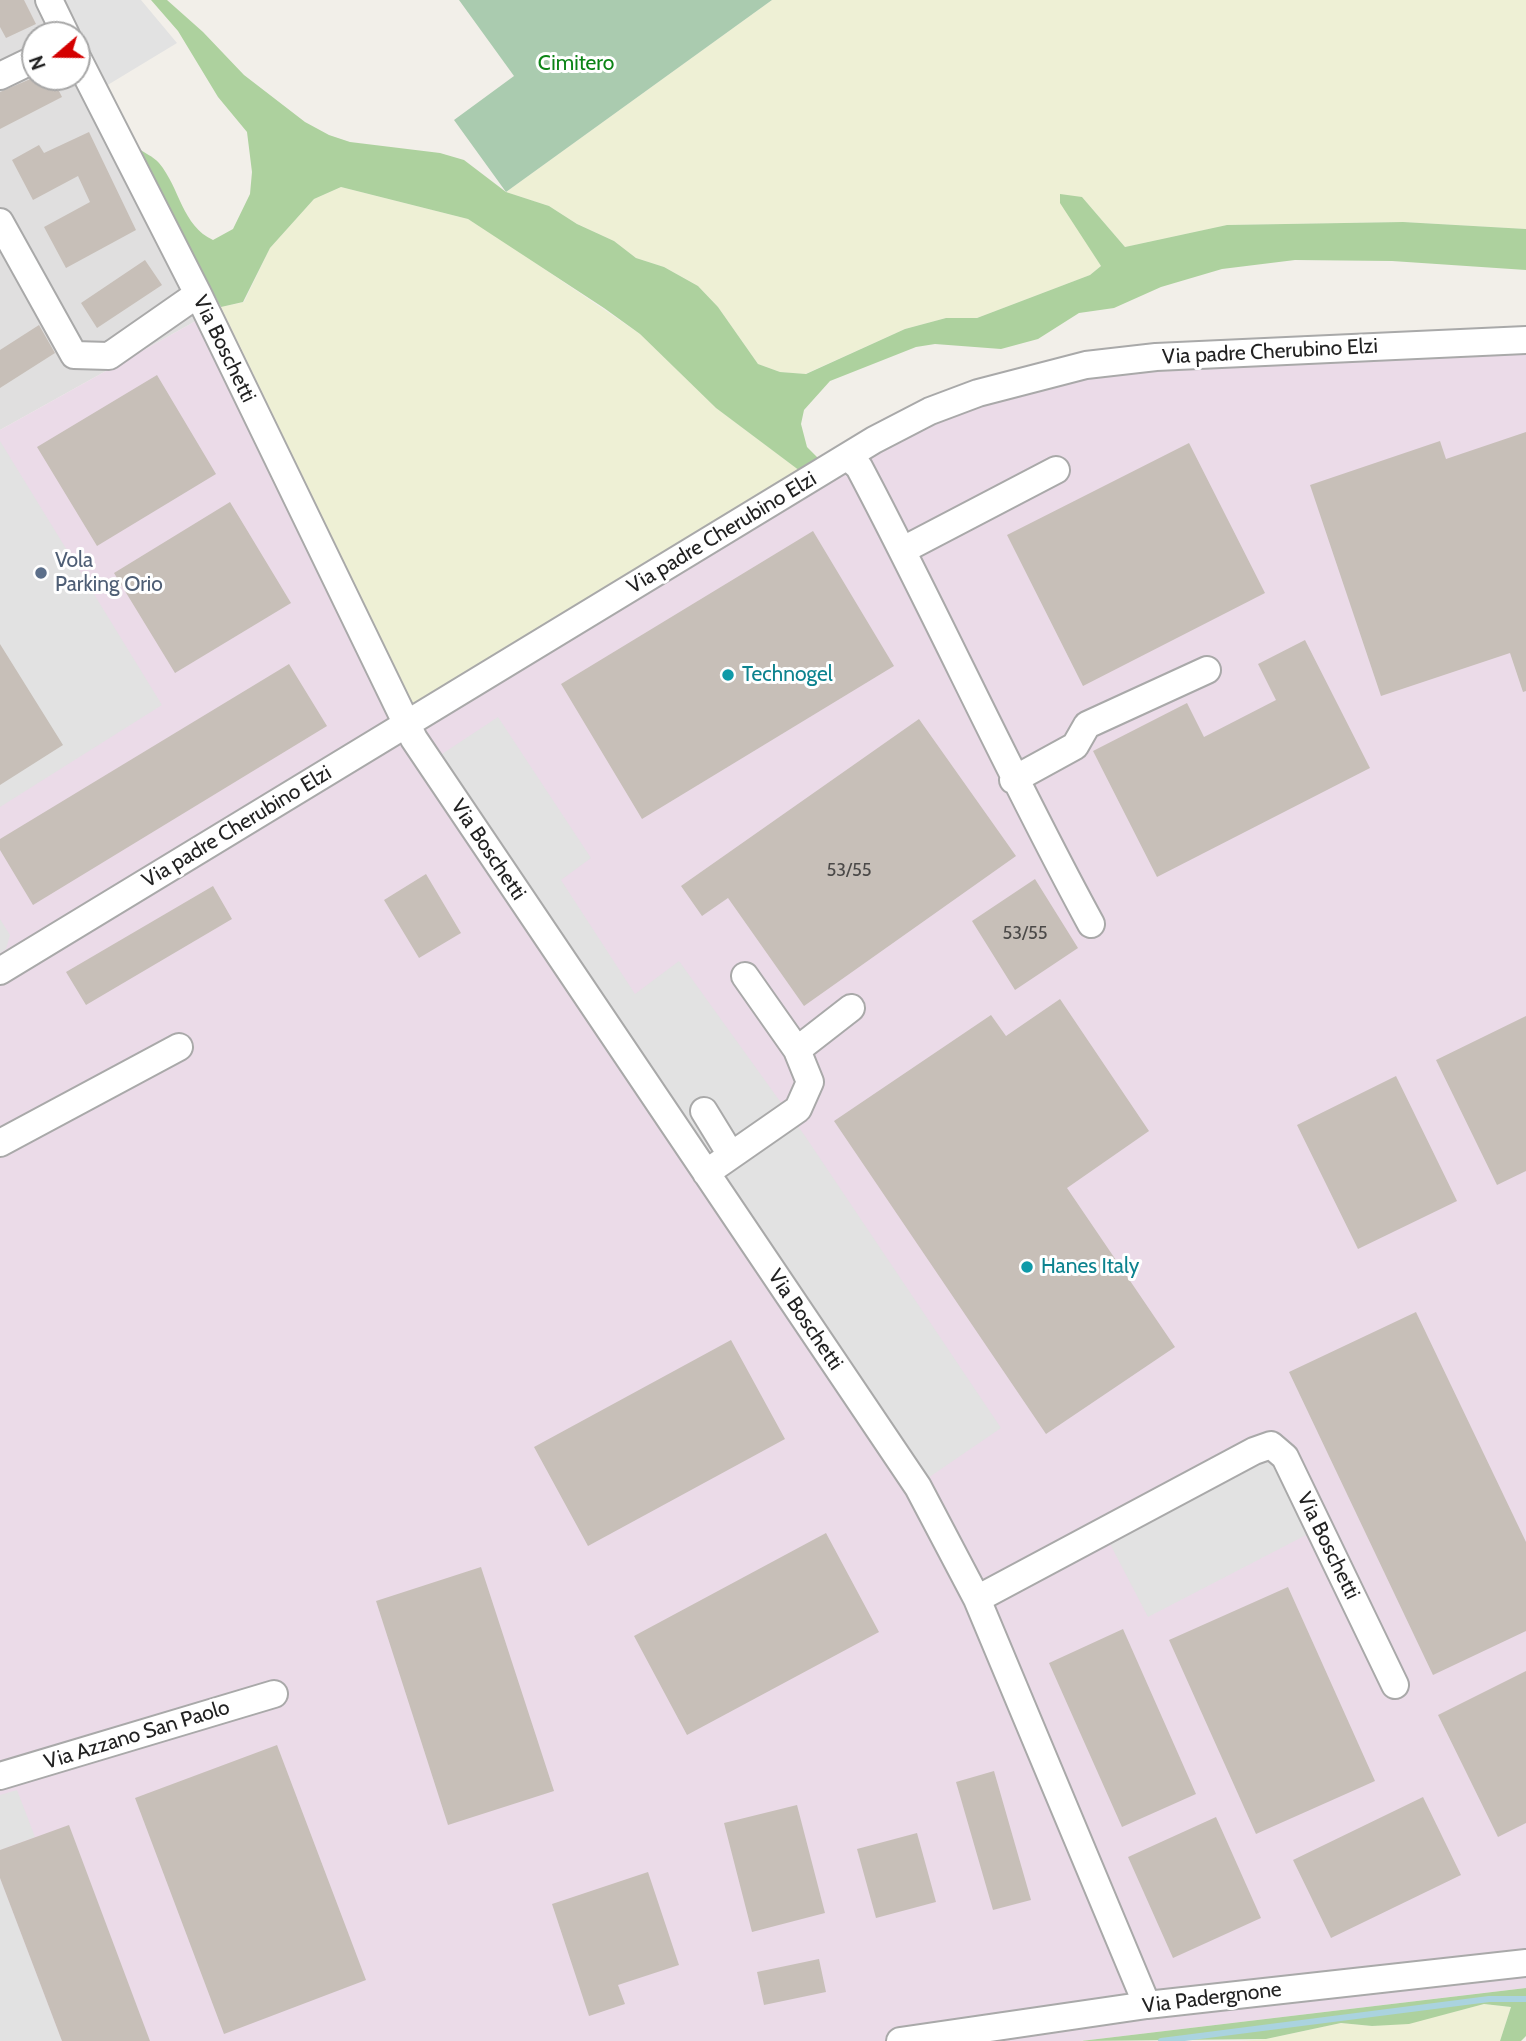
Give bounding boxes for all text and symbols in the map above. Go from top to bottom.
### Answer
north arrow [21,21,91,91]
park label: Cimitero [538,51,614,77]
text: N [25,52,51,73]
street label: Via Boschetti [187,291,261,407]
street label: Via padre Cherubino Elzi [1161,334,1379,370]
street label: Via padre Cherubino Elzi [623,467,821,599]
place label: Vola Parking Orio [55,548,163,598]
marker: Vola Parking Orio [33,565,49,581]
place label: Technogel [742,662,833,688]
marker: Technogel [720,667,736,683]
street label: Via padre Cherubino Elzi [138,761,336,893]
street label: Via Boschetti [445,795,531,905]
house number: 53/55 [827,860,871,882]
house number: 53/55 [1003,923,1047,945]
place label: Hanes Italy [1041,1254,1139,1280]
marker: Hanes Italy [1019,1259,1035,1275]
street label: Via Boschetti [762,1265,848,1375]
street label: Via Boschetti [1291,1488,1365,1604]
street label: Via Azzano San Paolo [41,1695,233,1775]
street label: Via Padergnone [1141,1977,1283,2019]

